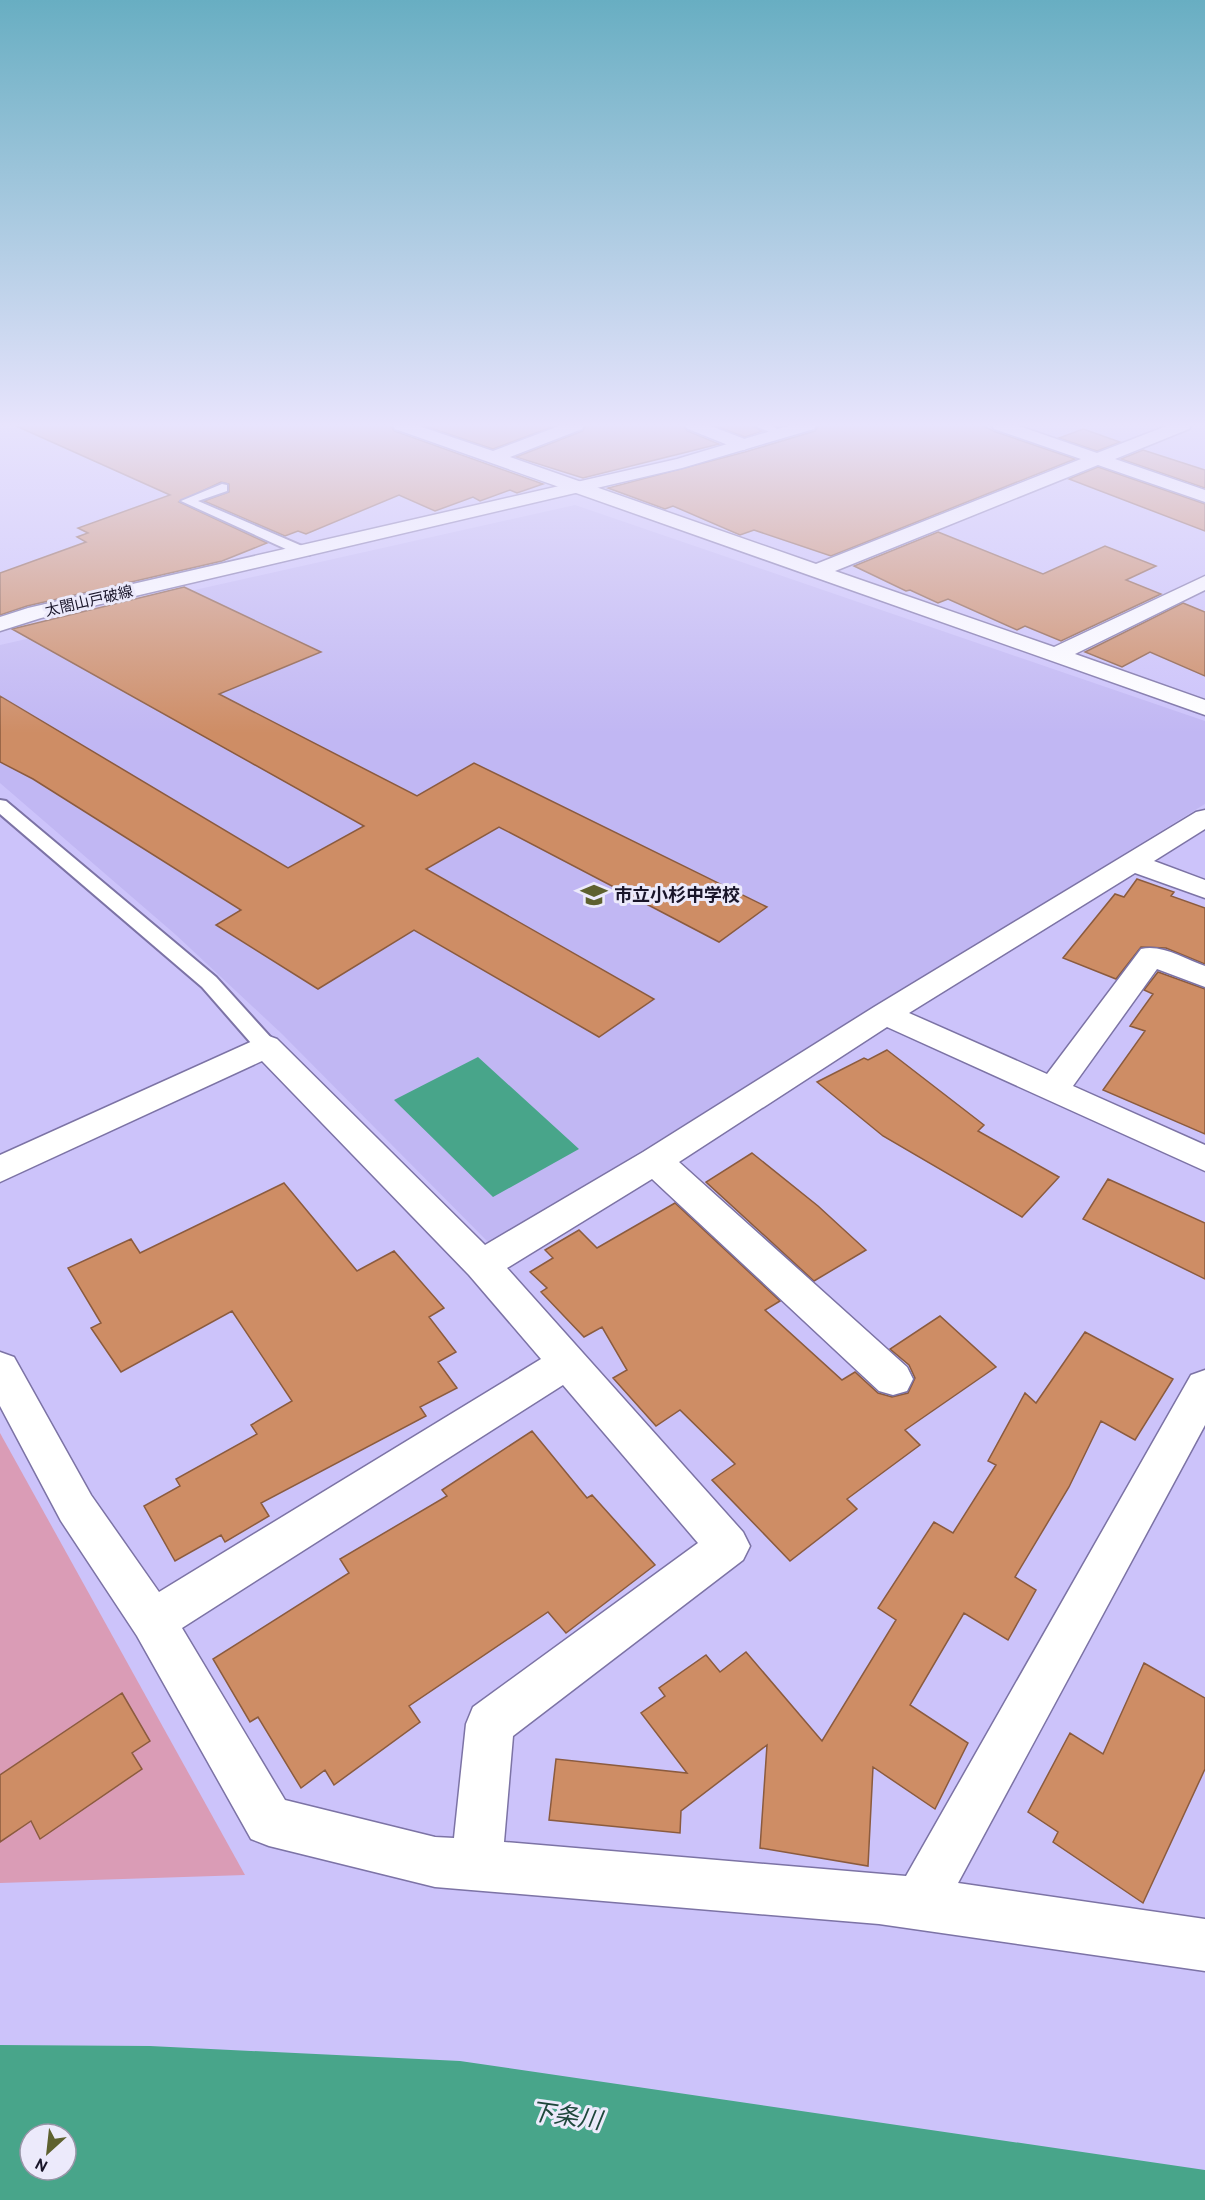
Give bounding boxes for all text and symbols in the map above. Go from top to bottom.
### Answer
street label: 太閤山戸破線 [43,583,135,622]
school or university icon: 市立小杉中学校 [579,880,609,910]
place label: 市立小杉中学校 [614,885,740,908]
water label: 下条川 [528,2098,606,2138]
north arrow [18,2122,78,2182]
text: N [32,2152,52,2175]

